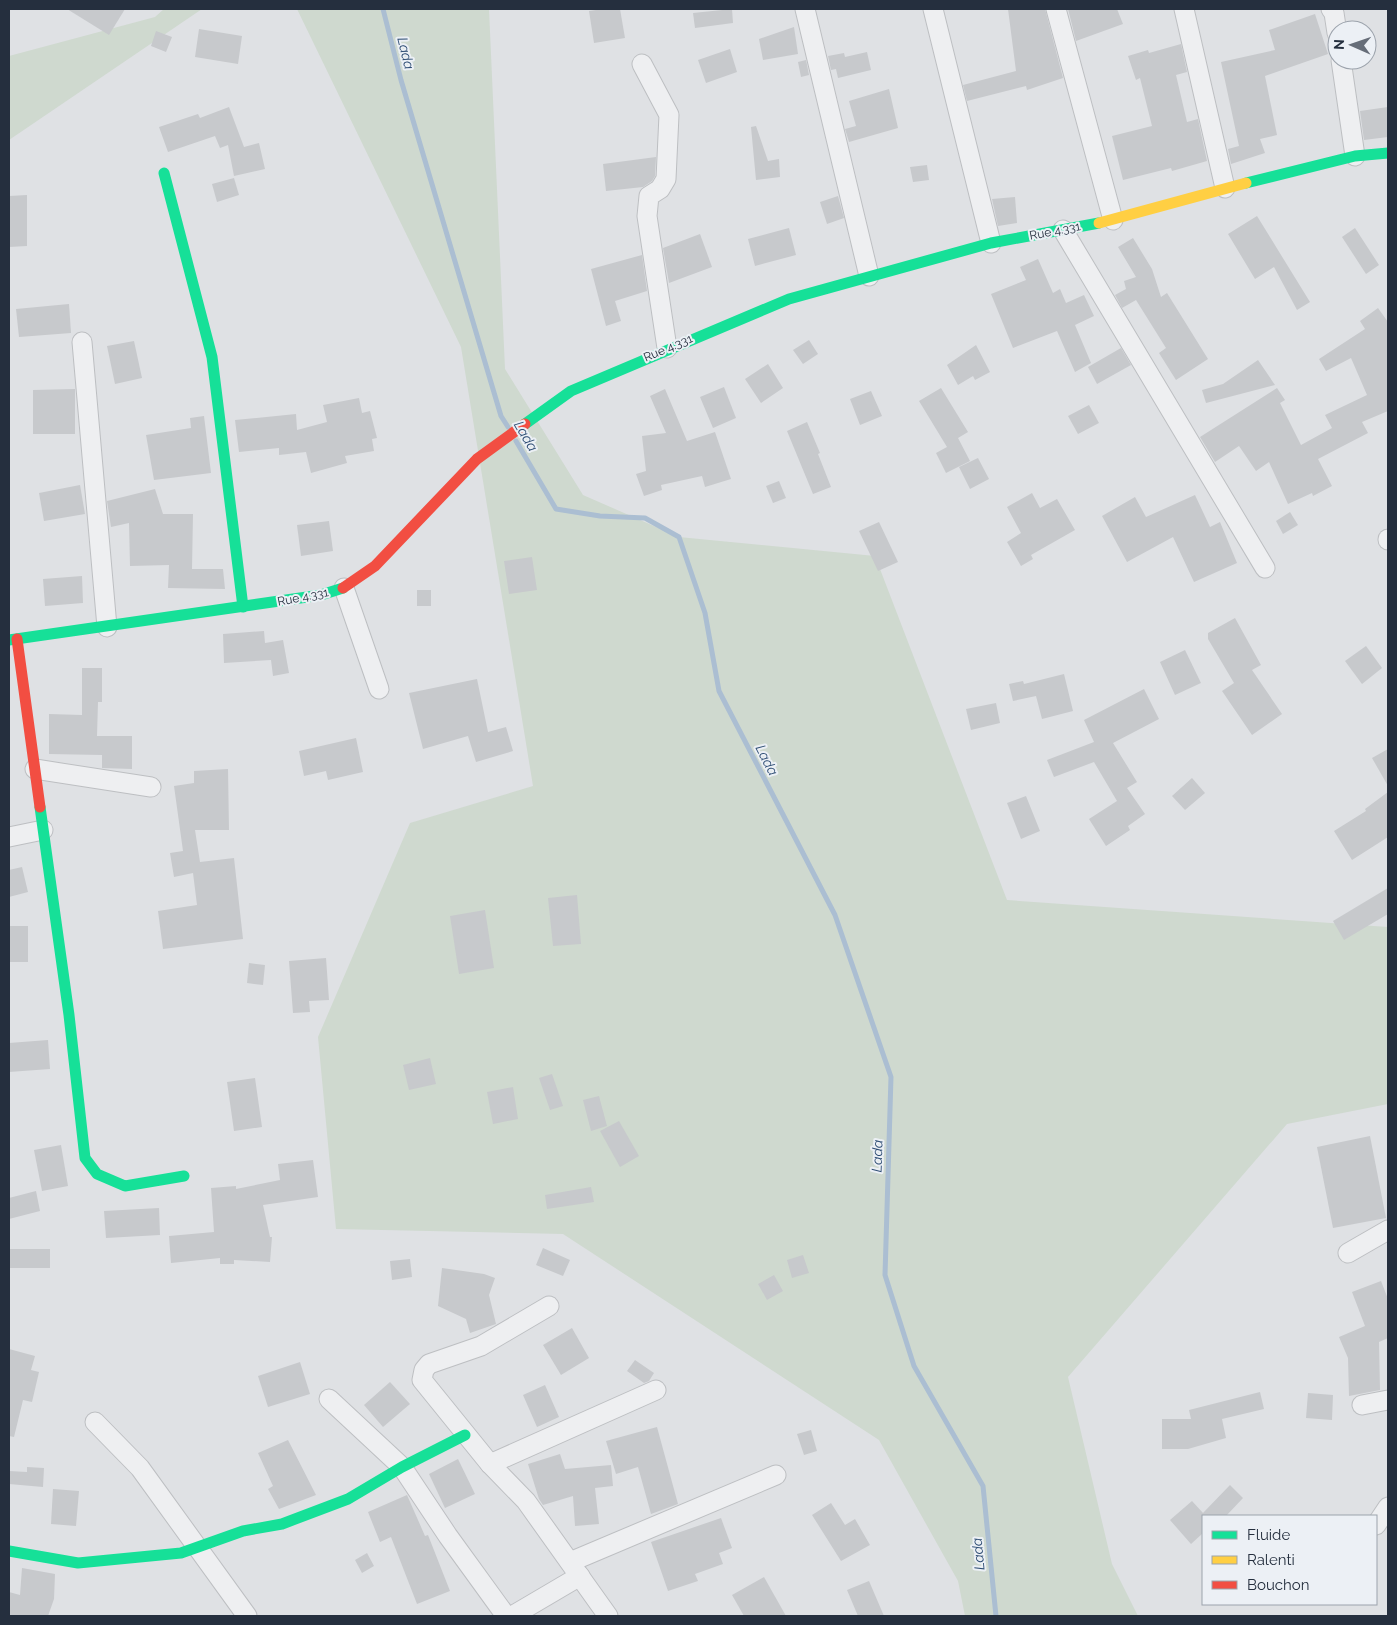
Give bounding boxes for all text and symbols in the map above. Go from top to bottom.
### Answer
north arrow [1327,20,1377,70]
water label: Lada [394,35,418,71]
text: N [1331,39,1347,50]
street label: Rue 4.331 [1028,219,1082,243]
street label: Rue 4.331 [641,331,695,365]
water label: Lada [511,418,541,454]
street label: Rue 4.331 [276,585,330,609]
water label: Lada [752,742,782,778]
water label: Lada [868,1139,886,1173]
legend [1202,1515,1377,1605]
text: Fluide [1247,1526,1290,1544]
water label: Lada [969,1537,987,1571]
text: Ralenti [1247,1551,1295,1569]
text: Bouchon [1247,1576,1309,1594]

